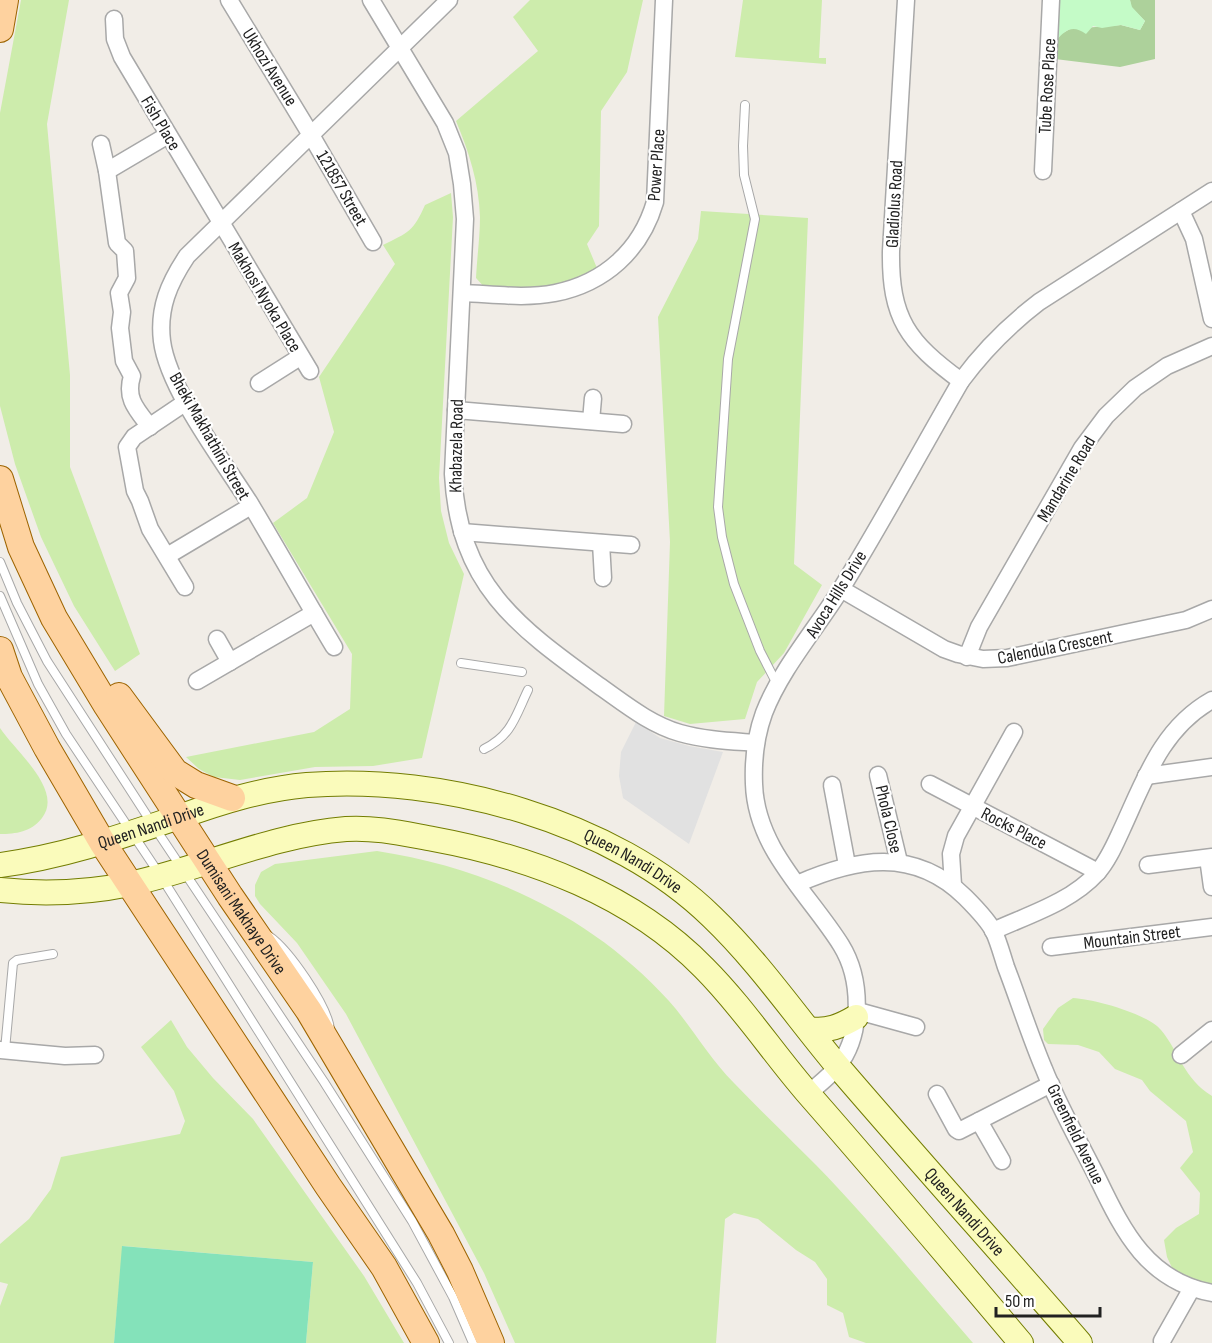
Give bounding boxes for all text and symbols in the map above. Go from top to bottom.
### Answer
street label: Ukhozi Avenue [237,25,302,110]
street label: Tube Rose Place [1035,38,1060,134]
street label: Fish Place [136,92,185,154]
street label: Power Place [643,128,670,202]
street label: 121857 Street [312,147,372,230]
street label: Gladiolus Road [882,160,907,248]
street label: Makhosi Nyoka Place [223,238,306,356]
street label: Bheki Makhathini Street [165,369,255,504]
street label: Khabazela Road [445,399,468,493]
street label: Mandarine Road [1033,433,1100,526]
street label: Avoca Hills Drive [801,547,871,642]
street label: Calendula Crescent [996,626,1115,669]
street label: Phola Close [871,783,907,855]
street label: Queen Nandi Drive [95,799,207,854]
street label: Rocks Place [977,803,1050,854]
street label: Queen Nandi Drive [580,825,686,898]
street label: Dumisani Makhaye Drive [192,846,291,978]
street label: Mountain Street [1082,921,1182,954]
street label: Greenfield Avenue [1042,1081,1109,1188]
street label: Queen Nandi Drive [920,1164,1009,1260]
scale bar [996,1280,1100,1318]
text: 50 m [1005,1291,1035,1312]

